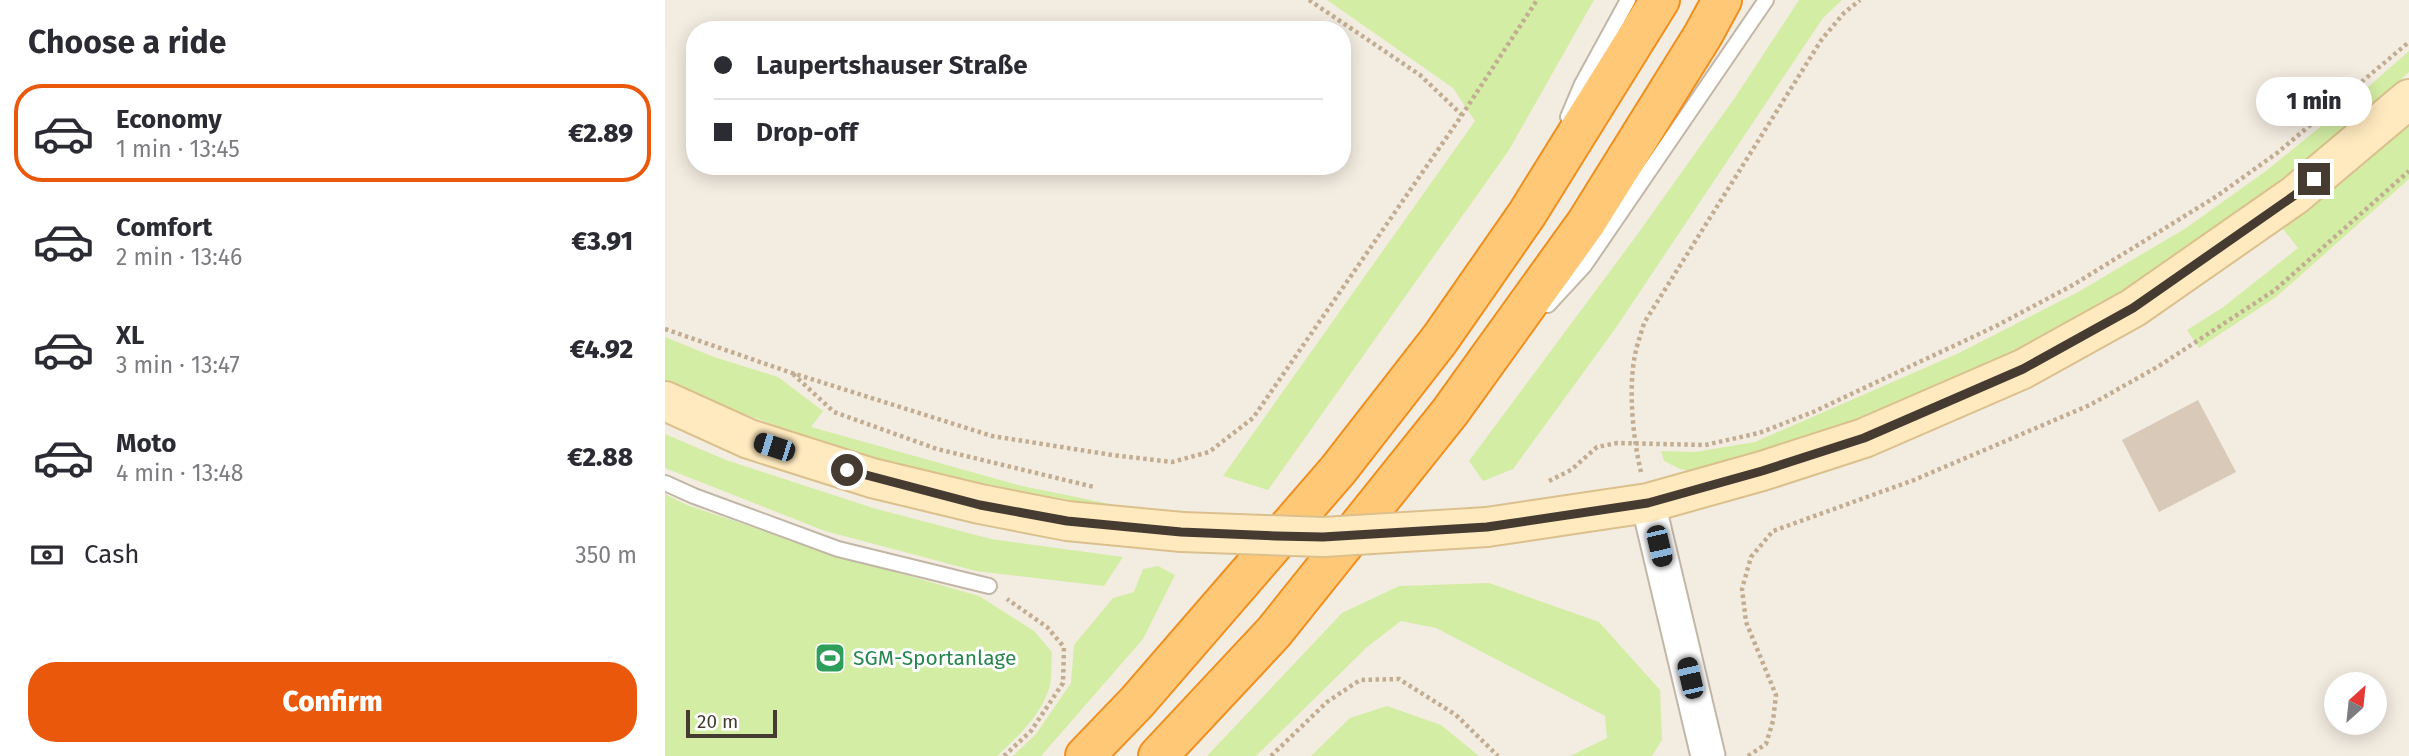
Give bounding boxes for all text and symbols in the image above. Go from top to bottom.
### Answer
text: Choose a ride [28,23,226,61]
text: Laupertshauser Straße [756,50,1028,81]
callout: 1 min [2256,78,2372,127]
text: 1 min [2286,87,2342,115]
icon: car [32,102,95,165]
text: Economy [116,104,222,135]
text: Drop-off [756,117,858,148]
text: €2.89 [568,118,633,149]
text: 1 min · 13:45 [116,135,240,163]
route end [2298,163,2330,195]
icon: car [32,210,95,273]
text: Comfort [116,212,212,243]
text: €3.91 [572,226,633,257]
text: 2 min · 13:46 [116,243,242,271]
icon: car [32,318,95,381]
text: XL [116,320,144,351]
text: €4.92 [570,334,633,365]
text: 3 min · 13:47 [116,351,240,379]
icon: car [32,426,95,489]
text: Moto [116,428,176,459]
car [751,431,798,463]
text: €2.88 [567,442,633,473]
route start [831,454,863,486]
text: 4 min · 13:48 [116,459,243,487]
car [1645,523,1674,569]
icon: cash [28,536,66,574]
text: Cash [84,539,140,570]
text: 350 m [575,541,637,569]
sports icon: SGM-Sportanlage [813,641,847,675]
place label: SGM-Sportanlage [853,645,1016,671]
car [1676,655,1705,701]
button: Confirm [28,662,637,742]
north arrow [2324,672,2387,735]
map controls [2324,672,2387,735]
scale bar [686,707,777,739]
text: 20 m [697,710,738,733]

